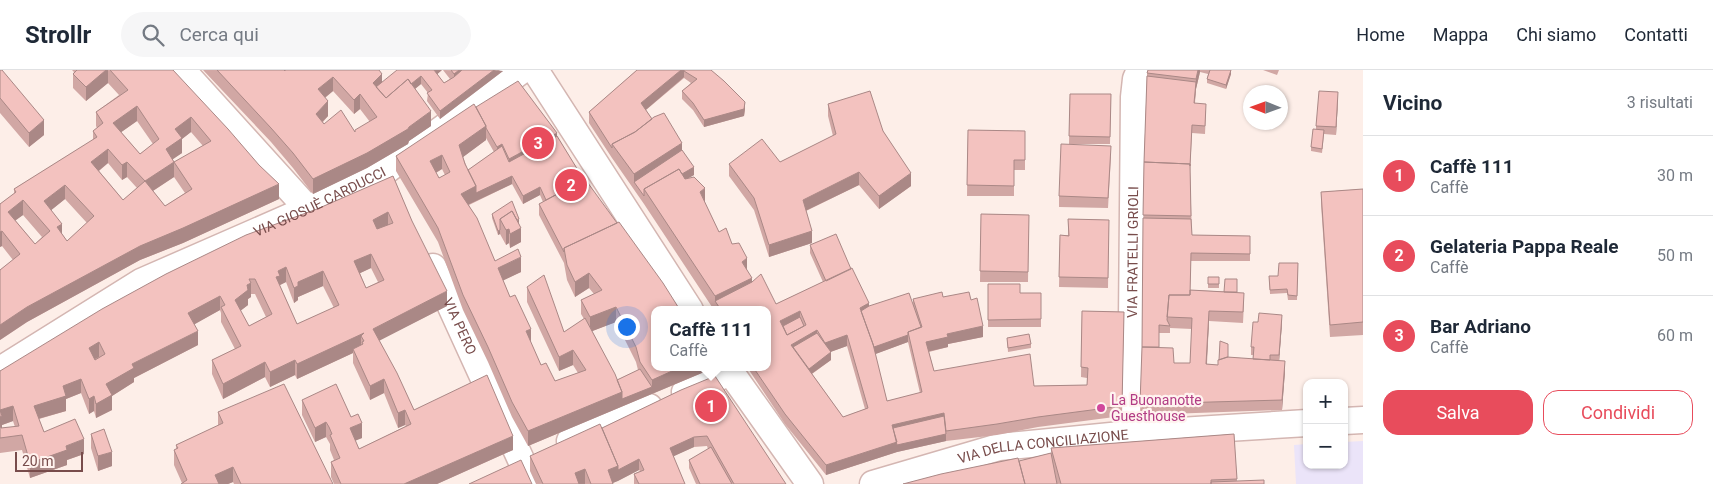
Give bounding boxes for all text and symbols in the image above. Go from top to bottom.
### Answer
search box [121,12,471,57]
text: Strollr [25,21,91,49]
icon: search [139,21,167,49]
text: Cerca qui [179,23,259,46]
text: Home [1356,24,1405,45]
text: Mappa [1433,24,1488,45]
text: Chi siamo [1516,24,1596,45]
text: Contatti [1624,24,1688,45]
north arrow [1243,85,1288,130]
text: Vicino [1383,91,1442,115]
text: 3 risultati [1627,93,1693,112]
pin: 3 [522,124,554,162]
text: Caffè 111 [1430,155,1514,178]
street label: VIA GIOSUÈ CARDUCCI [251,163,388,240]
pin: 2 [555,166,587,204]
text: 1 [1394,166,1404,185]
text: 30 m [1657,166,1693,185]
text: Caffè [1430,178,1469,197]
street label: VIA FRATELLI GRIOLI [1124,186,1141,318]
text: Gelateria Pappa Reale [1430,235,1618,258]
text: 2 [1394,246,1404,265]
text: 50 m [1657,246,1693,265]
text: Caffè [1430,258,1469,277]
street label: VIA PERO [440,295,480,357]
popup [651,306,771,371]
your location [614,314,640,340]
text: Bar Adriano [1430,315,1531,338]
text: Caffè 111 [669,318,753,341]
text: 3 [1394,326,1404,345]
text: 60 m [1657,326,1693,345]
text: Caffè [1430,338,1469,357]
text: Caffè [669,341,708,360]
map controls [1303,379,1348,469]
button: + [1303,379,1348,424]
pin: 1 [695,387,727,425]
button: Salva [1383,390,1533,435]
button: Condividi [1543,390,1693,435]
place label: La Buonanotte Guesthouse [1111,392,1202,424]
marker: La Buonanotte Guesthouse [1095,402,1107,414]
button: − [1303,424,1348,469]
street label: VIA DELLA CONCILIAZIONE [956,426,1129,467]
scale bar [15,449,82,472]
text: 20 m [22,453,54,469]

